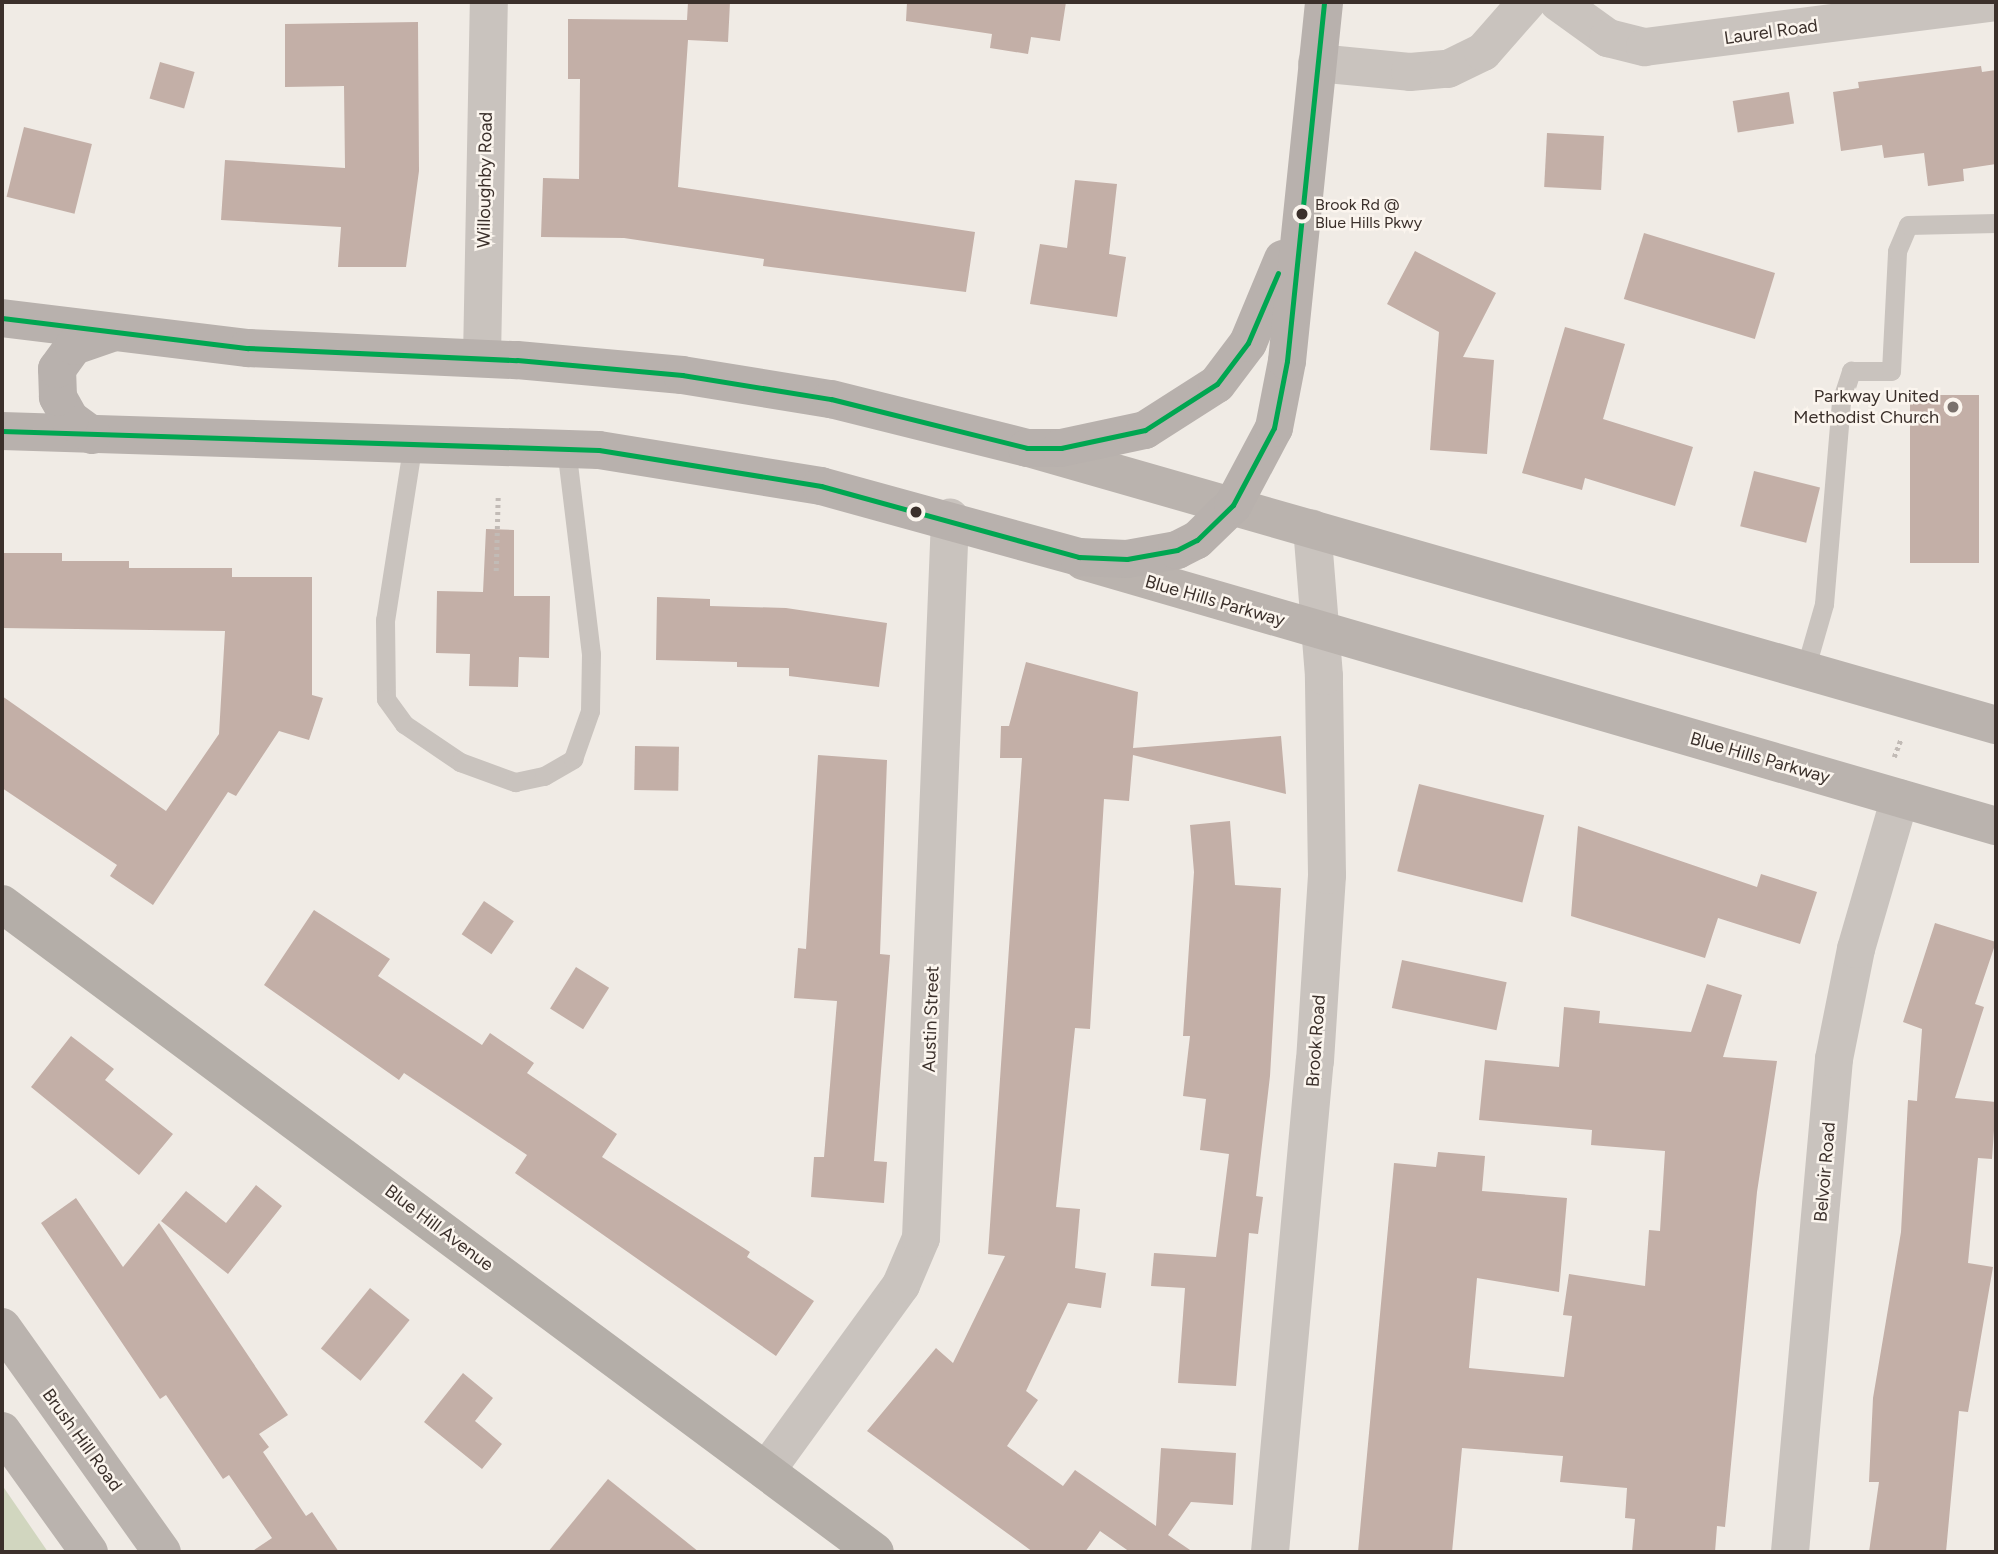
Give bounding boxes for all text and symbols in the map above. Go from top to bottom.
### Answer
street label: Laurel Road [1723,15,1819,49]
street label: Willoughby Road [473,112,497,248]
place label: Brook Rd @ Blue Hills Pkwy [1315,195,1422,233]
marker: Brook Rd @ Blue Hills Pkwy [1295,207,1309,221]
place label: Parkway United Methodist Church [1793,386,1939,428]
marker: Parkway United Methodist Church [1945,399,1961,415]
unlabelled marker [909,505,923,519]
street label: Blue Hills Parkway [1143,571,1287,631]
street label: Blue Hills Parkway [1688,728,1832,788]
street label: Austin Street [918,965,944,1073]
street label: Brook Road [1302,994,1330,1088]
street label: Belvoir Road [1810,1121,1840,1223]
street label: Blue Hill Avenue [381,1180,497,1276]
street label: Brush Hill Road [38,1385,126,1495]

